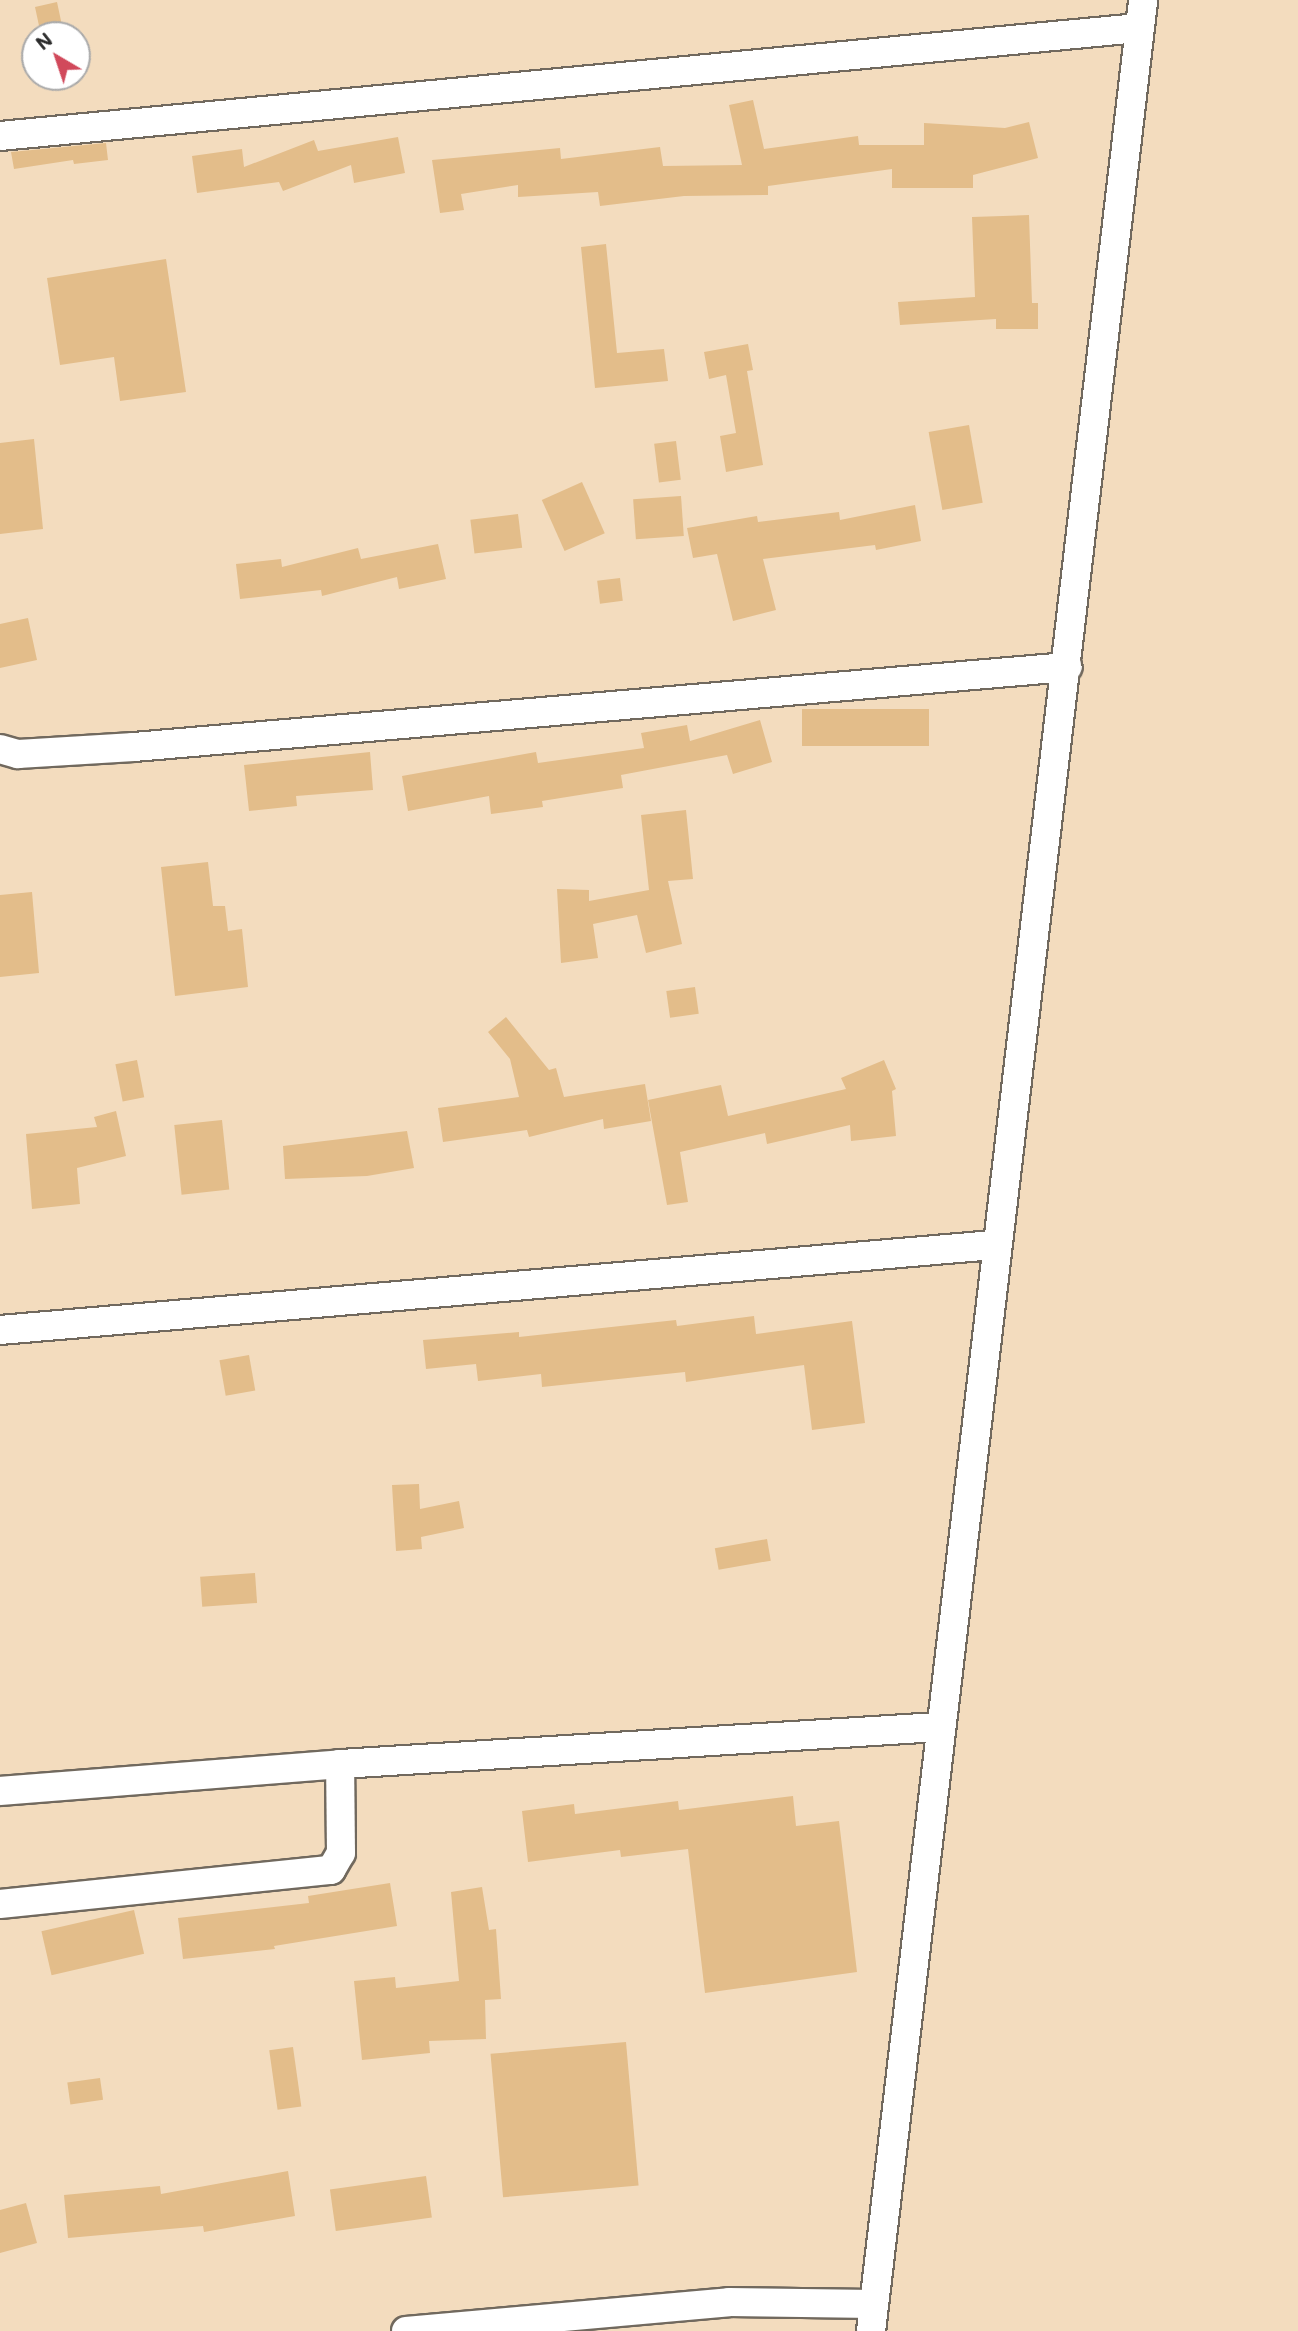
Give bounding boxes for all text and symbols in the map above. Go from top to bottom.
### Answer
north arrow [21,21,91,91]
text: N [30,27,57,55]

